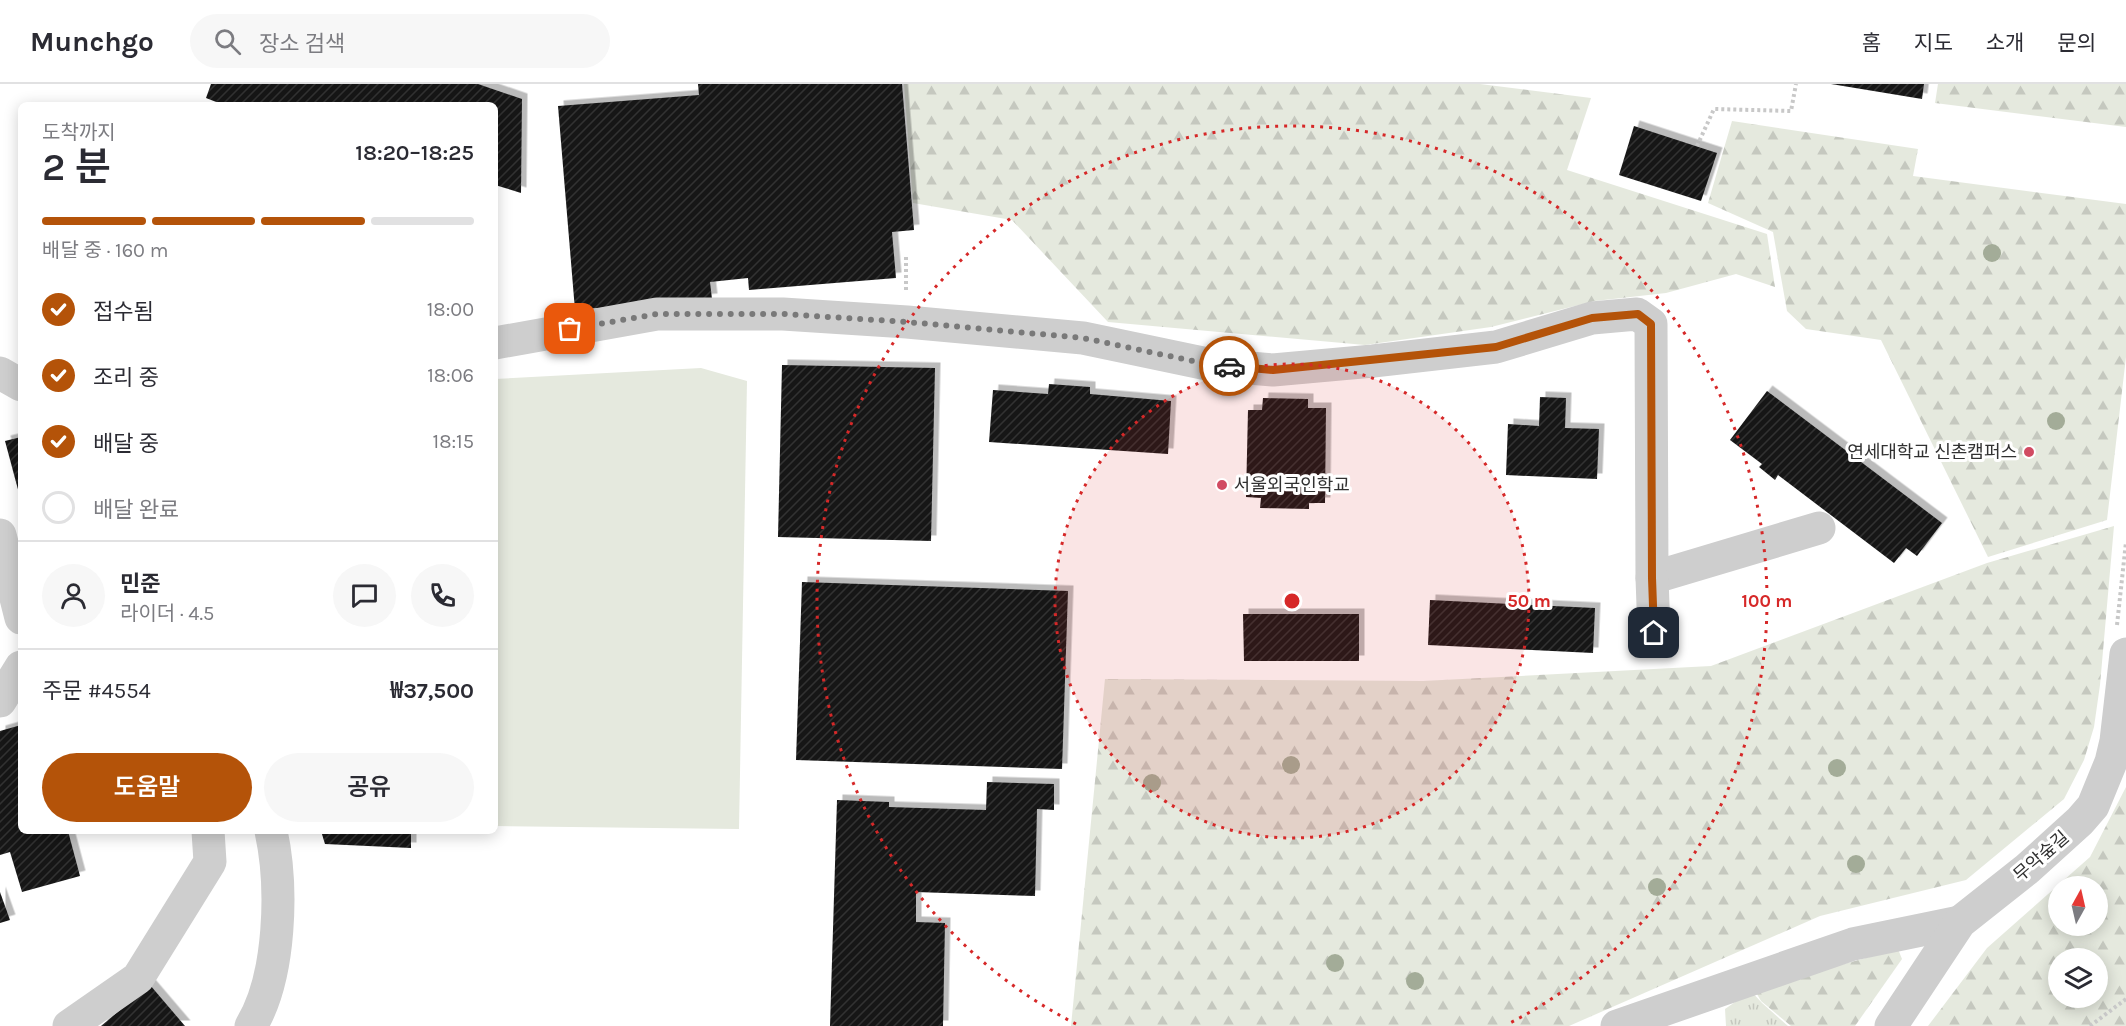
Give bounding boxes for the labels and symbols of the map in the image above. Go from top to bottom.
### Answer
pin [544,303,595,354]
courier [1199,336,1259,396]
place label: 연세대학교 신촌캠퍼스 [1847,441,2017,463]
marker: 연세대학교 신촌캠퍼스 [2022,445,2036,459]
place label: 서울외국인학교 [1234,474,1350,496]
marker: 서울외국인학교 [1215,478,1229,492]
text: 50 m [1507,590,1551,612]
text: 100 m [1742,590,1792,612]
centre of rings [1282,591,1302,611]
pin [1628,607,1679,658]
street label: 무악숲길 [2009,826,2073,886]
north arrow [2048,876,2108,936]

